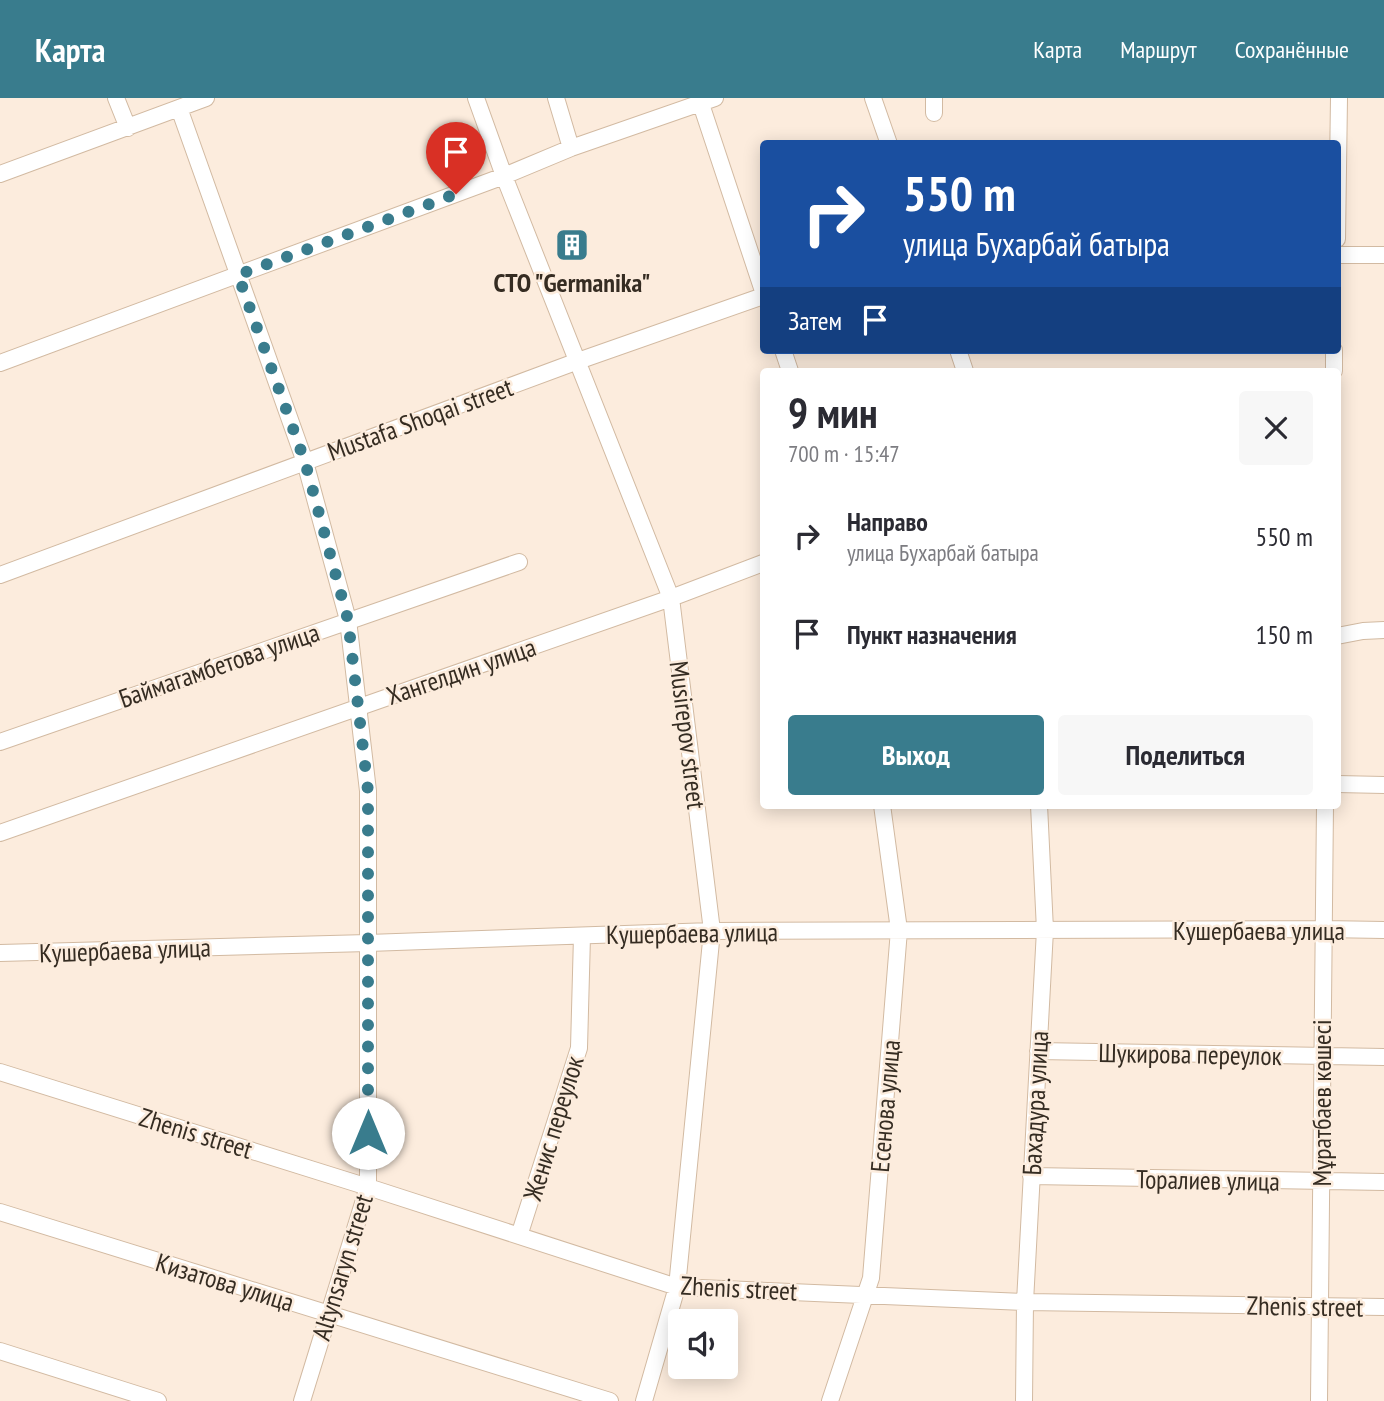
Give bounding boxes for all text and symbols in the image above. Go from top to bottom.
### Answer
text: Карта [35,28,105,71]
text: Карта [1033,34,1082,65]
text: Маршрут [1120,34,1197,65]
text: Сохранённые [1235,34,1349,65]
pin [426,122,486,194]
icon: arrive [437,133,475,171]
text: 550 m [903,161,1016,225]
icon: right [788,168,879,259]
text: улица Бухарбай батыра [903,223,1170,265]
building icon: СТО "Germanika" [553,226,591,264]
place label: СТО "Germanika" [494,266,650,299]
icon: arrive [856,301,894,339]
text: Затем [788,304,842,337]
street label: Mustafa Shoqai street [323,370,517,468]
text: 9 мин [788,385,878,440]
button: close [1239,391,1313,465]
text: 700 m · 15:47 [788,439,900,468]
text: Направо [847,505,928,538]
icon: right [788,517,826,555]
text: 550 m [1255,520,1313,553]
text: улица Бухарбай батыра [847,538,1039,567]
street label: Баймагамбетова улица [114,615,324,715]
icon: arrive [788,615,826,653]
text: Пункт назначения [847,618,1017,651]
text: 150 m [1255,618,1313,651]
street label: Хангелдин улица [382,630,540,712]
street label: Musirepov street [663,659,713,811]
button: Выход [788,715,1044,795]
button: Поделиться [1058,715,1313,795]
street label: Кушербаева улица [1173,914,1345,947]
street label: Кушербаева улица [606,915,778,951]
street label: Кушербаева улица [39,931,211,969]
street label: Мұратбаев көшесі [1305,1019,1338,1187]
street label: Бахадура улица [1015,1030,1055,1176]
street label: Шукирова переулок [1098,1036,1282,1072]
street label: Есенова улица [863,1038,907,1174]
street label: Женис переулок [515,1052,591,1205]
position arrow [331,1096,405,1170]
street label: Zhenis street [136,1100,256,1166]
street label: Торалиев улица [1136,1162,1280,1198]
street label: Altynsaryn street [304,1190,380,1344]
street label: Кизатова улица [152,1245,298,1319]
street label: Zhenis street [680,1268,798,1308]
street label: Zhenis street [1247,1288,1363,1324]
map controls [668,1309,738,1379]
button: sound [668,1309,738,1379]

